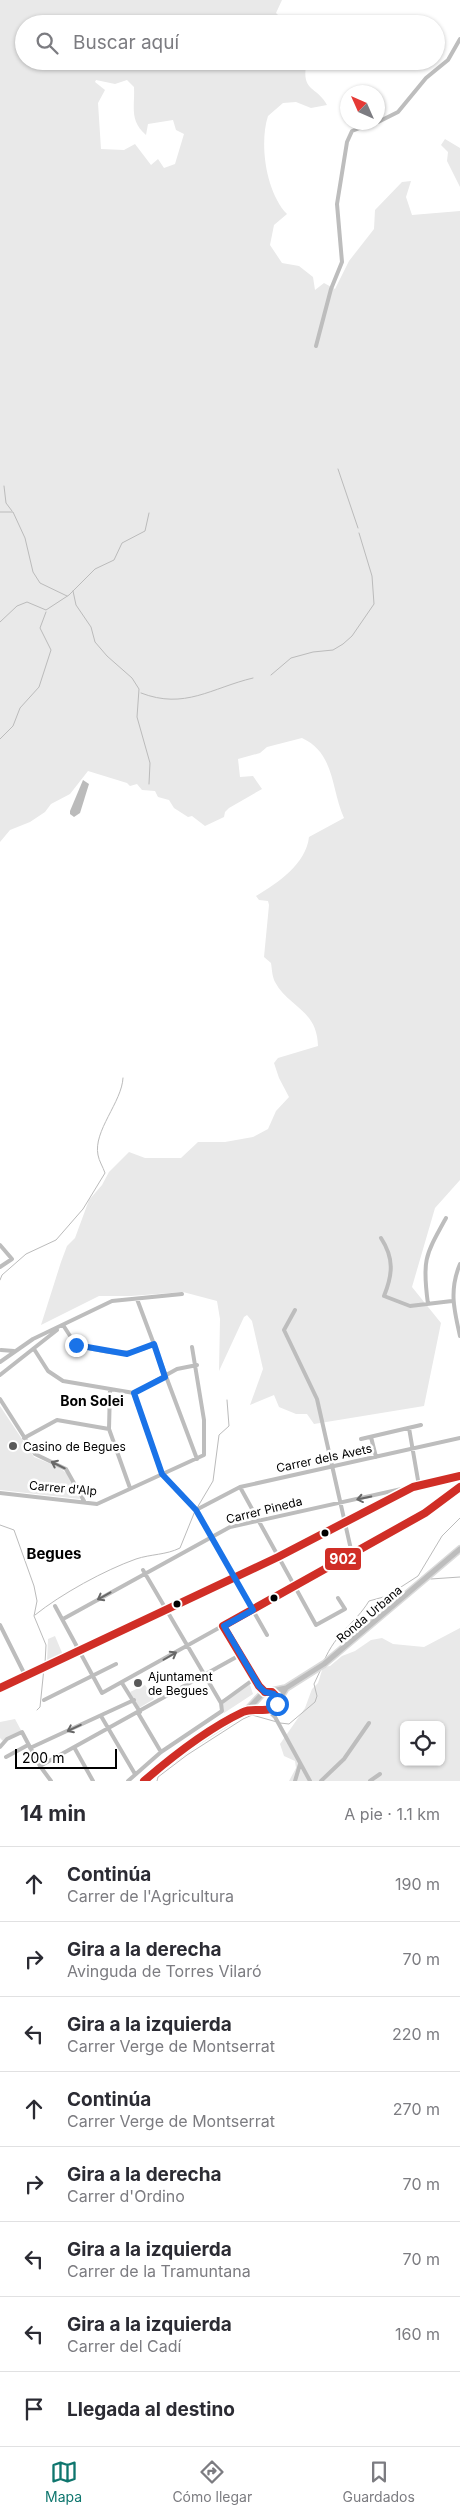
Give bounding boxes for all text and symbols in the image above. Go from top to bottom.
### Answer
search box [15,15,445,70]
icon: search [33,29,61,57]
text: Buscar aquí [73,31,179,54]
north arrow [340,85,385,130]
route end [65,1334,88,1357]
district label: Bon Solei [60,1392,124,1409]
place label: Casino de Begues [23,1439,126,1454]
marker: Casino de Begues [7,1440,19,1452]
street label: Carrer dels Avets [275,1441,373,1475]
one-way arrow [51,1460,66,1469]
street label: Carrer d'Alp [28,1478,98,1498]
street label: Carrer Pineda [224,1493,304,1527]
one-way arrow [357,1493,373,1503]
unlabelled marker [320,1528,330,1538]
district label: Begues [26,1544,82,1563]
line badge: 902 [324,1547,362,1571]
text: 902 [329,1550,357,1567]
street label: Ronda Urbana [333,1582,405,1646]
one-way arrow [97,1592,112,1601]
unlabelled marker [269,1593,279,1603]
unlabelled marker [172,1599,182,1609]
one-way arrow [163,1650,177,1660]
place label: Ajuntament de Begues [148,1669,213,1698]
marker: Ajuntament de Begues [132,1677,144,1689]
route start [266,1693,289,1716]
map controls [400,1721,445,1766]
button: locate [400,1721,445,1766]
one-way arrow [67,1724,82,1734]
scale bar [15,1746,118,1769]
text: 200 m [22,1749,64,1766]
text: 14 min [20,1801,86,1826]
text: A pie · 1.1 km [344,1804,440,1824]
text: Continúa [67,1863,151,1886]
icon: ahead [20,1870,48,1898]
text: 190 m [395,1874,440,1894]
text: Carrer de l'Agricultura [67,1886,234,1906]
text: Gira a la derecha [67,1938,222,1961]
icon: right [20,1945,48,1973]
text: 70 m [403,1949,440,1969]
text: Avinguda de Torres Vilaró [67,1961,262,1981]
text: Gira a la izquierda [67,2013,232,2036]
icon: left [20,2020,48,2048]
text: 220 m [392,2024,440,2044]
text: Carrer Verge de Montserrat [67,2036,275,2056]
text: Continúa [67,2088,151,2111]
icon: ahead [20,2095,48,2123]
text: 270 m [393,2099,440,2119]
text: Carrer Verge de Montserrat [67,2111,275,2131]
text: Gira a la derecha [67,2163,222,2186]
icon: right [20,2170,48,2198]
text: 70 m [403,2174,440,2194]
text: Carrer d'Ordino [67,2186,185,2206]
text: Gira a la izquierda [67,2238,232,2261]
icon: left [20,2245,48,2273]
text: 70 m [403,2249,440,2269]
text: Carrer de la Tramuntana [67,2261,251,2281]
text: Gira a la izquierda [67,2313,232,2336]
icon: left [20,2320,48,2348]
text: 160 m [395,2324,440,2344]
text: Carrer del Cadí [67,2336,181,2356]
icon: arrive [20,2395,48,2423]
text: Llegada al destino [67,2398,235,2421]
tab: Mapa [45,2458,82,2505]
tab: Cómo llegar [172,2458,252,2505]
tab: Guardados [342,2458,415,2505]

